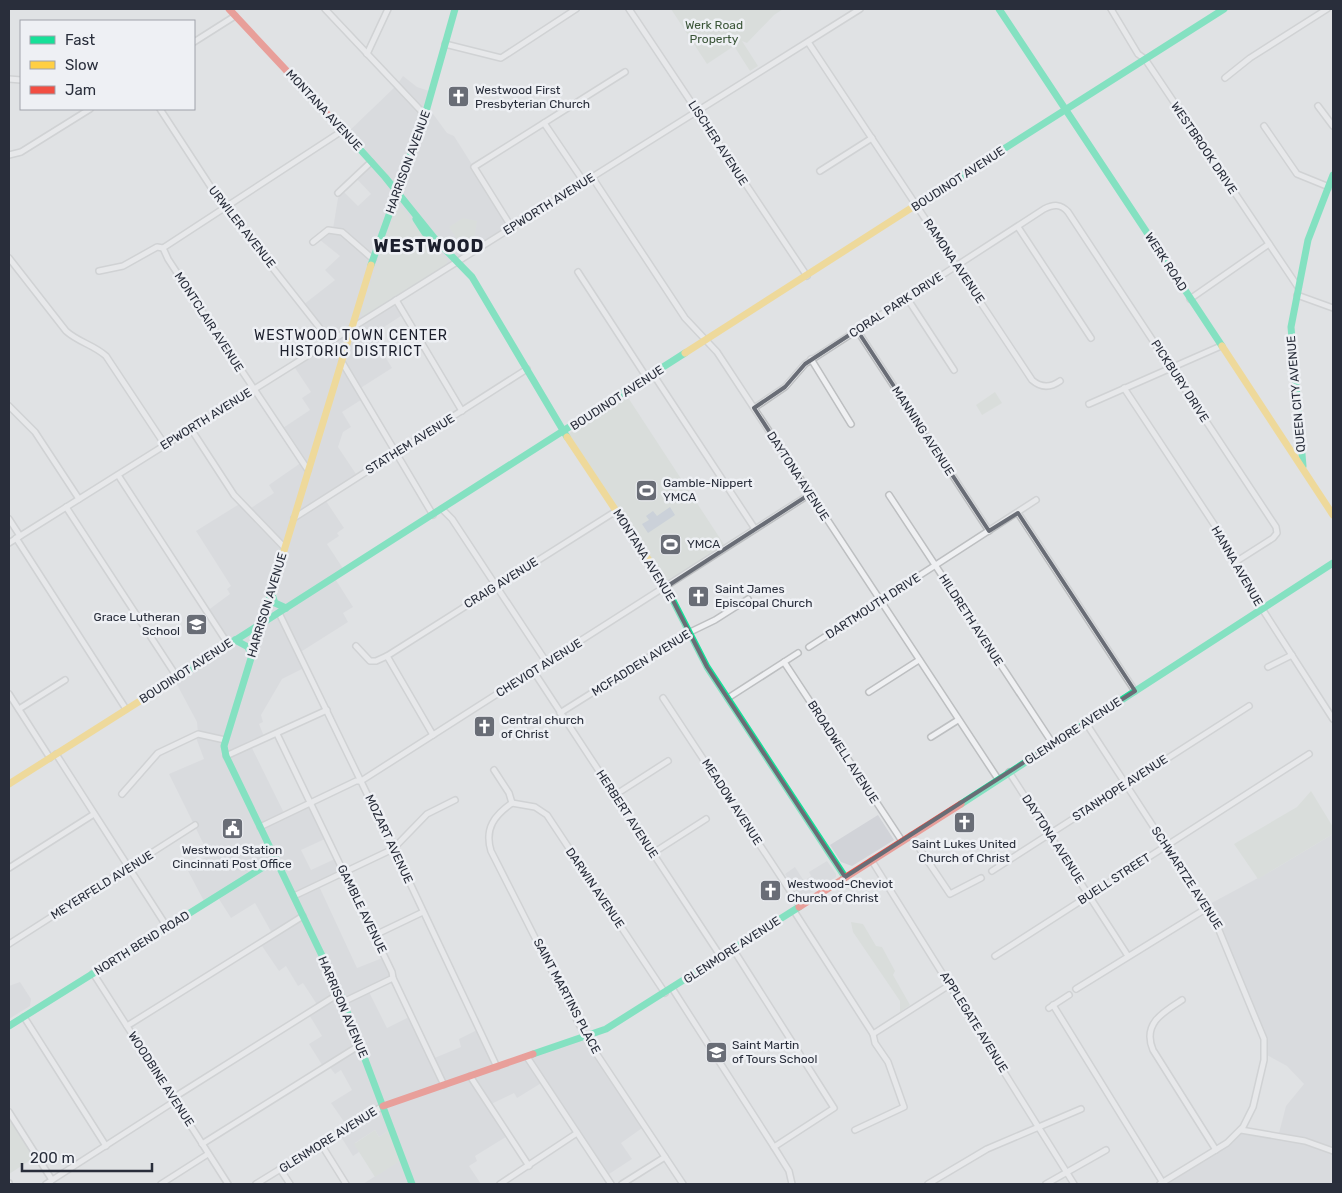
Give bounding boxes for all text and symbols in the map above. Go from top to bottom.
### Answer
park label: Werk Road Property [685,18,743,46]
legend [20,20,195,110]
text: Fast [65,31,95,49]
text: Slow [65,56,98,74]
street label: MONTANA AVENUE [283,67,365,153]
text: Jam [65,81,96,99]
place label: Westwood First Presbyterian Church [475,83,590,111]
church icon: Westwood First Presbyterian Church [447,85,471,109]
street label: LISCHER AVENUE [685,98,751,188]
street label: WESTBROOK DRIVE [1168,99,1240,197]
street label: HARRISON AVENUE [383,108,433,216]
street label: BOUDINOT AVENUE [909,144,1007,214]
street label: EPWORTH AVENUE [501,170,597,238]
street label: URWILER AVENUE [206,183,278,271]
street label: RAMONA AVENUE [921,216,987,306]
street label: WERK ROAD [1142,230,1190,294]
district label: WESTWOOD [374,235,484,257]
street label: CORAL PARK DRIVE [846,269,946,341]
street label: MONTCLAIR AVENUE [172,270,246,374]
district label: WESTWOOD TOWN CENTER HISTORIC DISTRICT [254,327,448,360]
street label: QUEEN CITY AVENUE [1284,335,1308,453]
street label: PICKBURY DRIVE [1148,337,1212,425]
street label: BOUDINOT AVENUE [568,363,666,433]
street label: MANNING AVENUE [889,384,957,478]
street label: EPWORTH AVENUE [158,385,254,453]
street label: STATHEM AVENUE [363,411,457,477]
street label: DAYTONA AVENUE [764,429,832,523]
place label: Gamble-Nippert YMCA [663,476,753,504]
sports icon: Gamble-Nippert YMCA [635,478,659,502]
street label: MONTANA AVENUE [610,507,678,603]
street label: HANNA AVENUE [1208,523,1266,609]
sports icon: YMCA [659,532,683,556]
place label: YMCA [687,537,720,551]
street label: HARRISON AVENUE [244,551,290,659]
street label: CRAIG AVENUE [461,555,541,611]
street label: DARTMOUTH DRIVE [823,570,923,642]
street label: HILDRETH AVENUE [936,571,1006,669]
place label: Saint James Episcopal Church [715,582,813,610]
church icon: Saint James Episcopal Church [687,584,711,608]
place label: Grace Lutheran School [94,610,180,638]
school or university icon: Grace Lutheran School [184,612,208,636]
street label: MCFADDEN AVENUE [589,627,693,699]
street label: BOUDINOT AVENUE [137,636,235,706]
street label: CHEVIOT AVENUE [493,636,585,700]
street label: GLENMORE AVENUE [1022,694,1124,768]
street label: BROADWELL AVENUE [805,698,881,806]
place label: Central church of Christ [501,713,584,741]
church icon: Central church of Christ [473,715,497,739]
street label: STANHOPE AVENUE [1070,752,1170,824]
street label: MEADOW AVENUE [699,756,765,848]
street label: HERBERT AVENUE [593,767,661,861]
street label: MOZART AVENUE [362,792,416,886]
street label: DAYTONA AVENUE [1019,792,1087,886]
church icon: Saint Lukes United Church of Christ [952,811,976,835]
public building icon: Westwood Station Cincinnati Post Office [220,817,244,841]
street label: SCHWARTZE AVENUE [1149,824,1225,932]
place label: Saint Lukes United Church of Christ [912,837,1016,865]
place label: Westwood Station Cincinnati Post Office [172,843,292,871]
street label: DARWIN AVENUE [563,845,627,931]
street label: MEYERFELD AVENUE [48,848,156,922]
street label: BUELL STREET [1075,850,1153,908]
street label: GAMBLE AVENUE [334,862,390,956]
place label: Westwood-Cheviot Church of Christ [787,877,893,905]
church icon: Westwood-Cheviot Church of Christ [759,879,783,903]
street label: NORTH BEND ROAD [92,908,192,978]
street label: GLENMORE AVENUE [681,913,783,987]
street label: SAINT MARTINS PLACE [531,936,603,1056]
street label: HARRISON AVENUE [315,954,371,1060]
street label: APPLEGATE AVENUE [937,969,1011,1075]
street label: WOODBINE AVENUE [125,1029,197,1129]
place label: Saint Martin of Tours School [732,1038,818,1066]
school or university icon: Saint Martin of Tours School [704,1040,728,1064]
street label: GLENMORE AVENUE [277,1104,379,1176]
scale bar [22,1140,152,1172]
text: 200 m [30,1149,75,1167]

